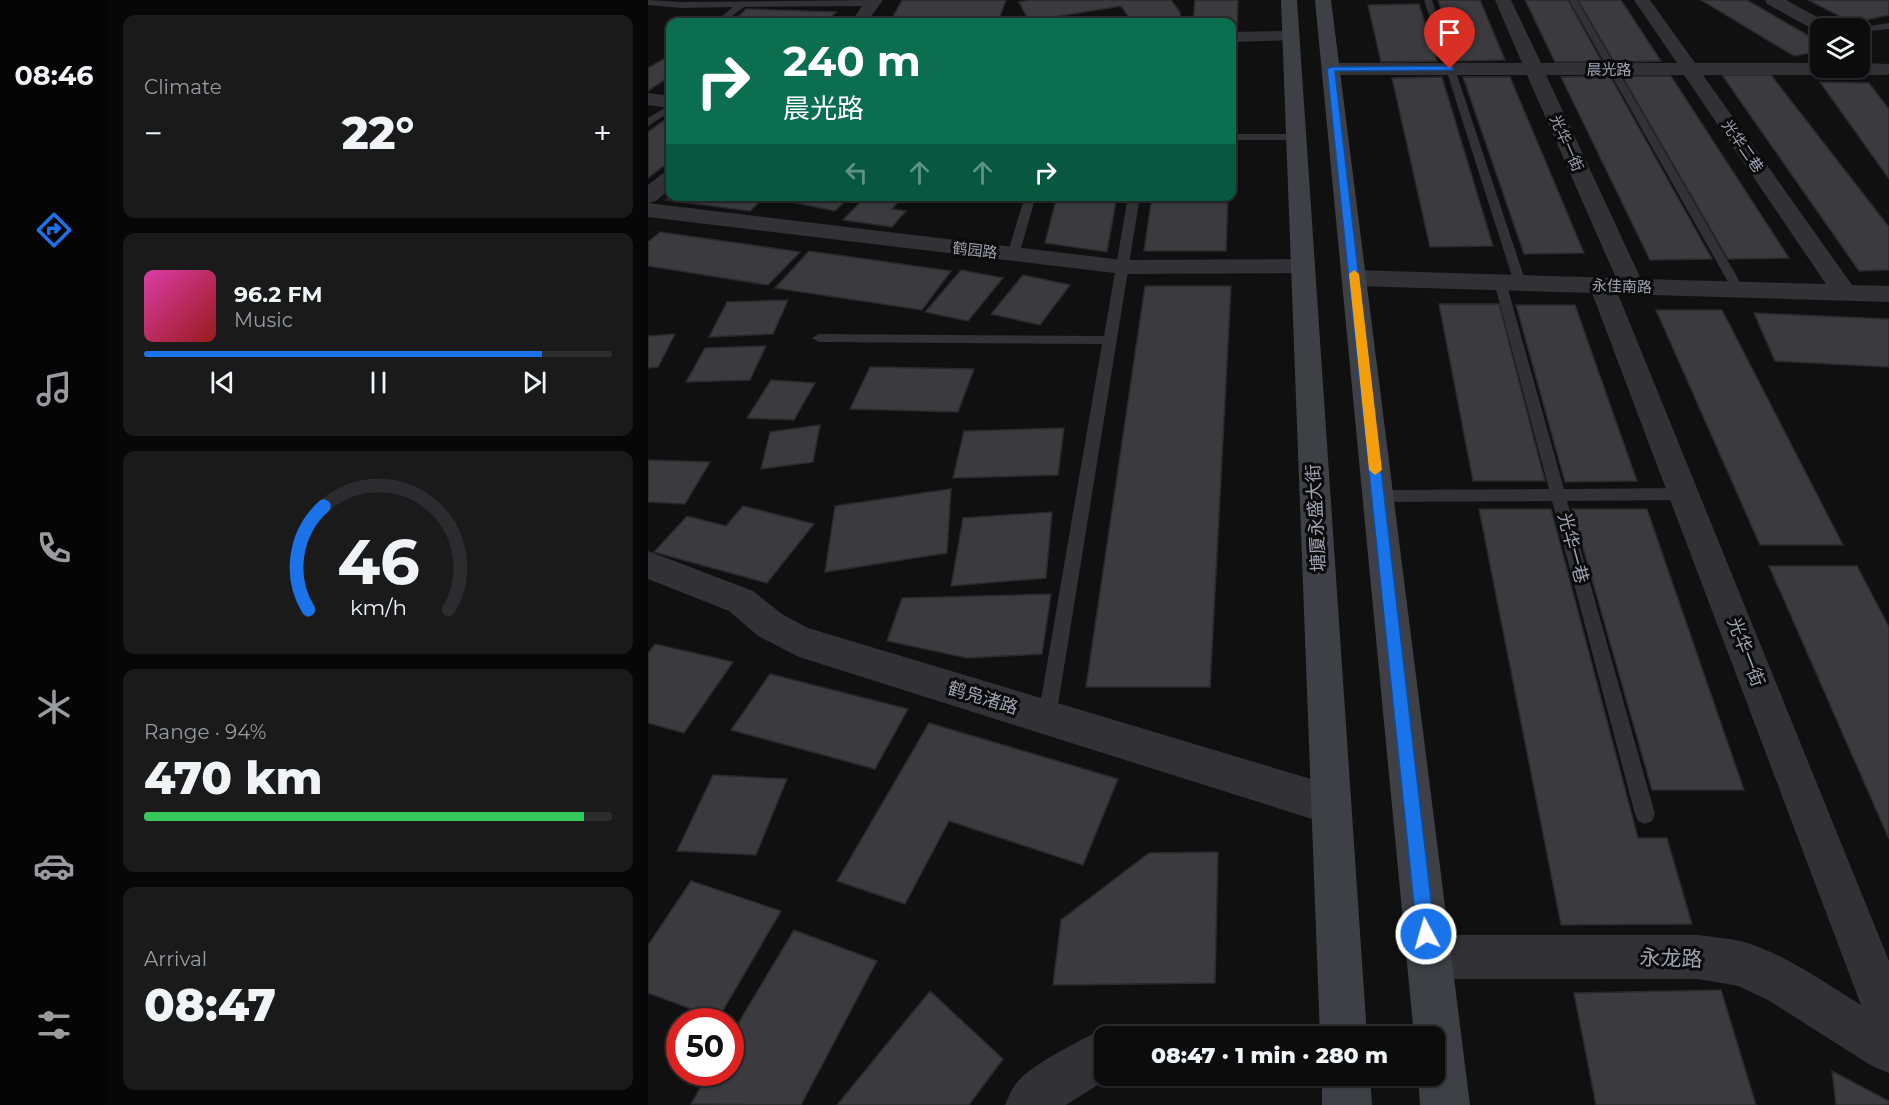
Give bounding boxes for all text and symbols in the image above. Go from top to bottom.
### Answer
pin [1424,7,1475,69]
icon: arrive [1433,16,1466,49]
map controls [1810,18,1870,78]
button: layers [1810,18,1870,78]
text: 240 m [783,35,921,87]
icon: right [684,42,762,120]
text: 08:46 [14,59,94,92]
street label: 晨光路 [1586,60,1632,79]
text: Climate [144,75,222,99]
text: 晨光路 [783,92,864,125]
text: 22° [342,105,414,160]
street label: 光华一街 [1546,112,1588,174]
text: − [144,113,163,153]
text: + [593,113,612,153]
street label: 光华二巷 [1718,116,1768,176]
icon: left [840,156,873,189]
icon: ahead [903,156,936,189]
icon: ahead [966,156,999,189]
icon: right [1029,156,1062,189]
icon: directions [33,209,75,251]
street label: 鹤园路 [952,238,998,262]
street label: 永佳南路 [1592,275,1652,297]
text: 96.2 FM [234,281,323,308]
text: Music [234,308,293,332]
icon: previous [206,366,239,399]
icon: pause [362,366,395,399]
icon: next [518,366,551,399]
icon: music [33,368,75,410]
street label: 塘厦永盛大街 [1302,463,1330,573]
street label: 光华一巷 [1553,510,1593,586]
text: 46 [337,524,419,600]
icon: phone [33,527,75,569]
text: km/h [349,594,407,620]
street label: 光华一街 [1723,614,1769,690]
street label: 鹤凫渚路 [945,677,1021,719]
icon: climate [33,686,75,728]
text: Range · 94% [144,720,266,744]
text: 470 km [144,750,323,805]
icon: car [33,845,75,887]
position arrow [1394,902,1458,966]
street label: 永龙路 [1639,944,1703,972]
text: Arrival [144,947,207,971]
text: 08:47 [144,977,276,1032]
icon: filters [33,1004,75,1046]
speed limit sign: 50 [666,1008,744,1086]
text: 08:47 · 1 min · 280 m [1151,1042,1388,1069]

